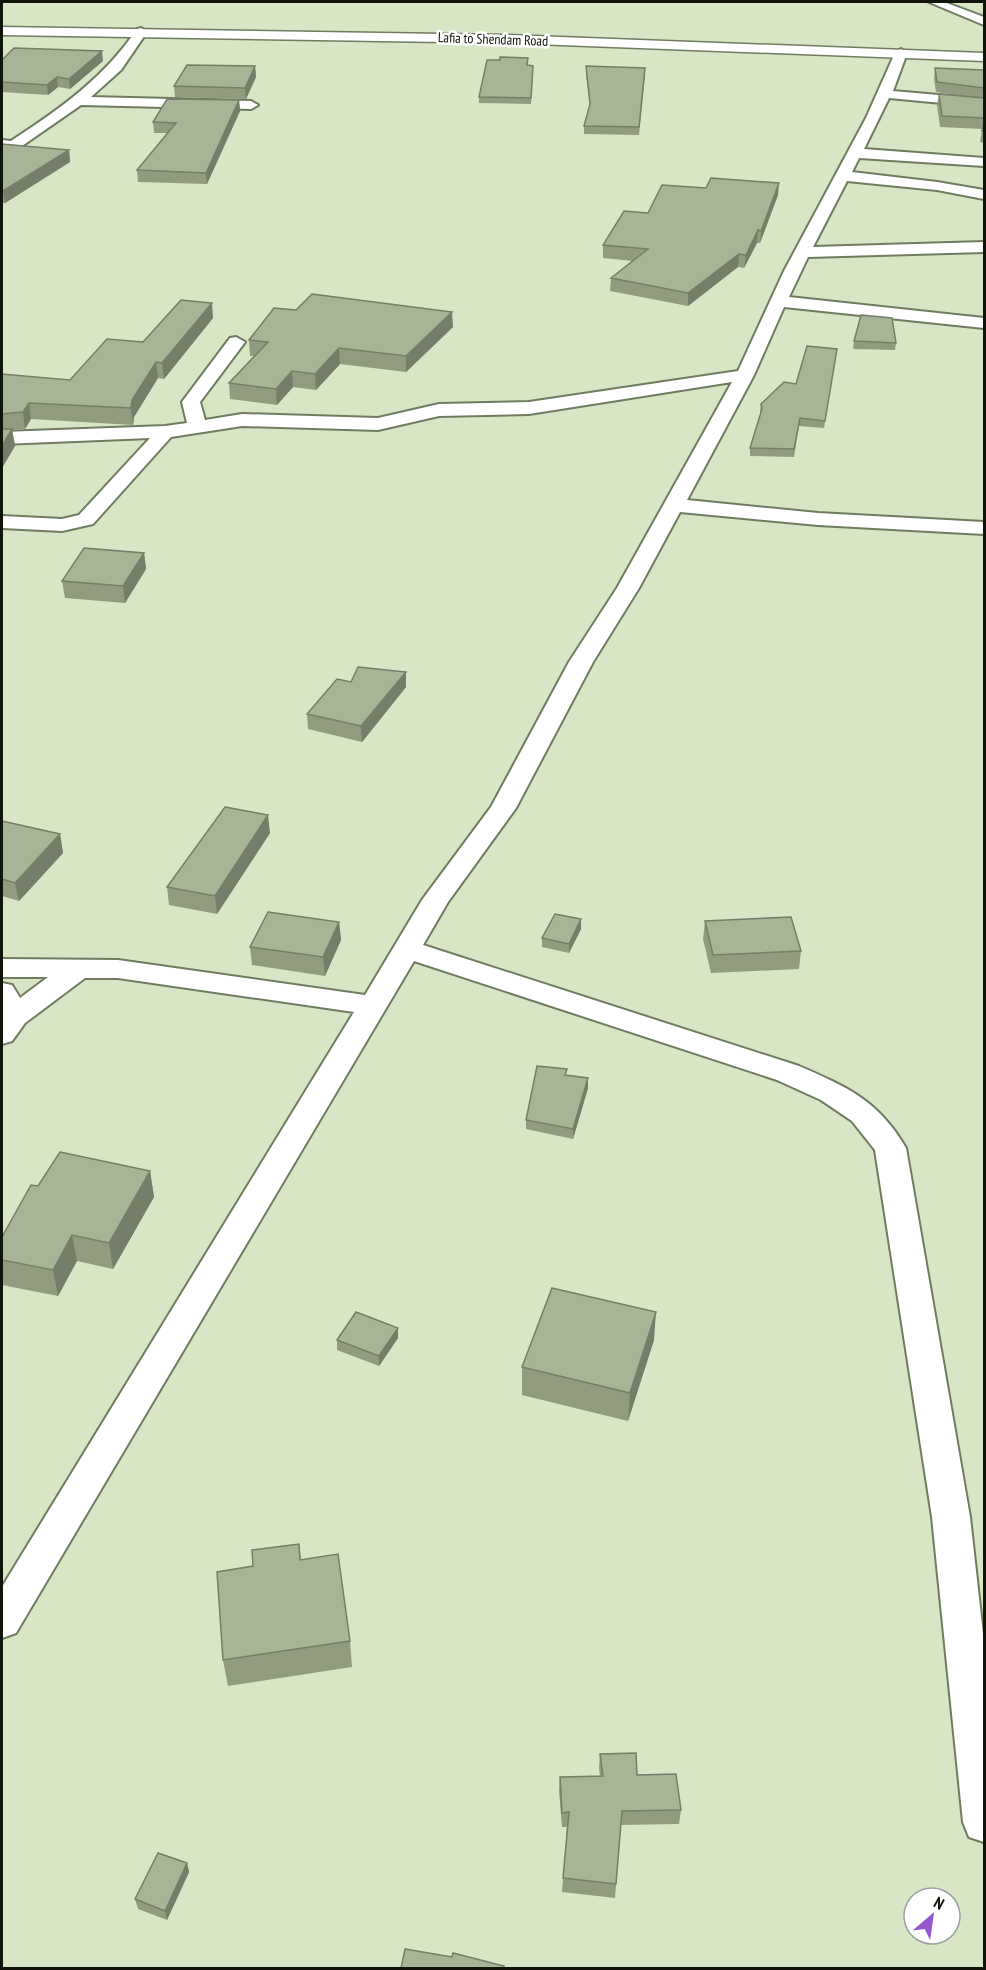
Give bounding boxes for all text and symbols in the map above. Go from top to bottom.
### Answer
street label: Lafia to Shendam Road [438,28,548,50]
north arrow [902,1886,962,1946]
text: N [931,1892,948,1914]

